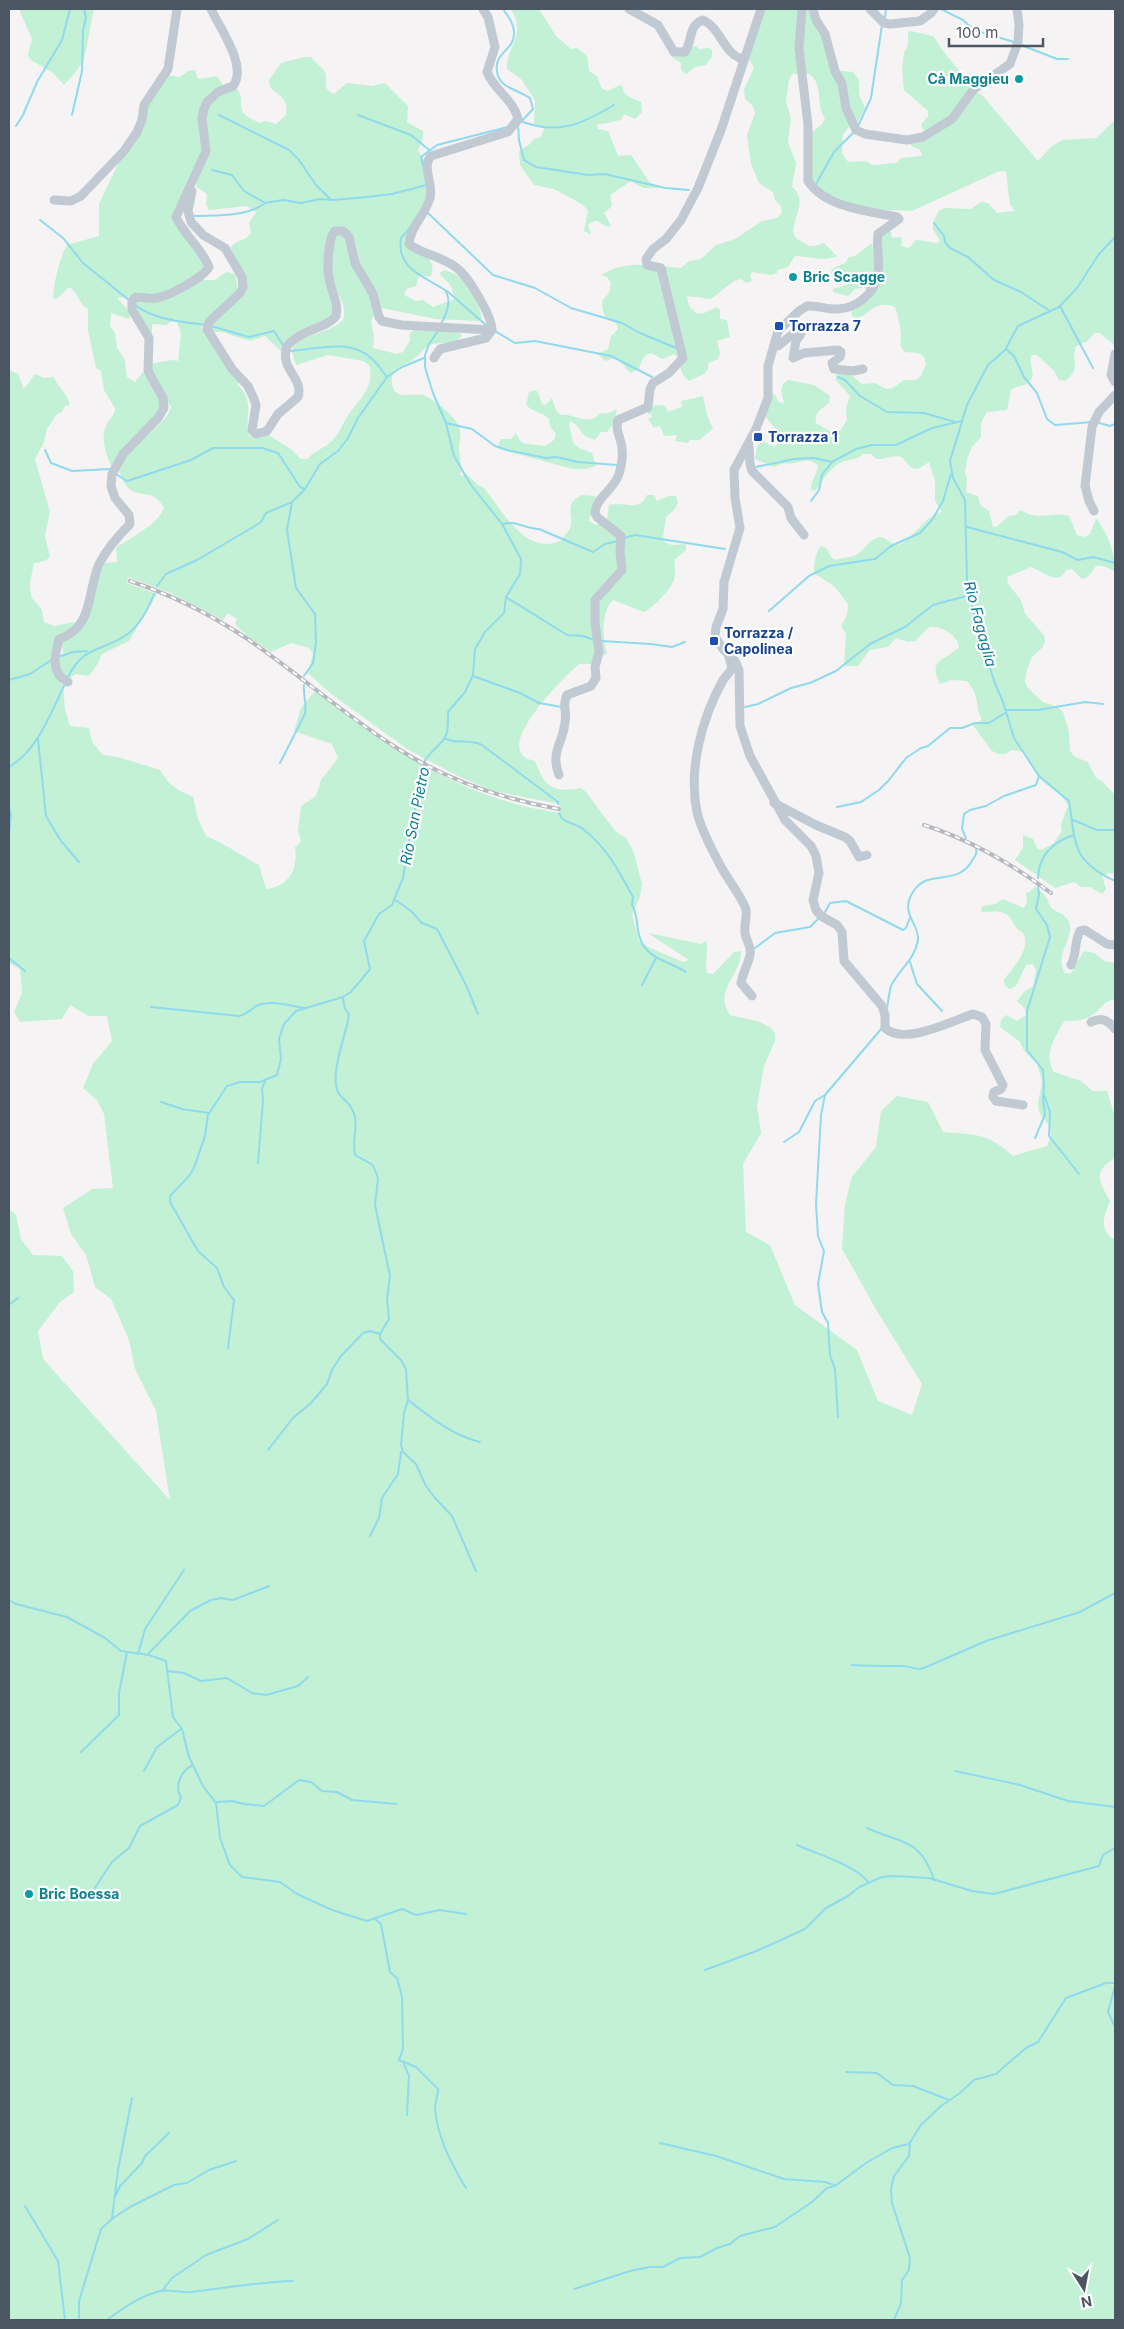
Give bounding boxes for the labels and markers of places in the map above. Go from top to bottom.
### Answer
place label: Cà Maggieu [927,70,1009,87]
marker: Cà Maggieu [1013,73,1025,85]
place label: Bric Scagge [803,268,885,285]
marker: Bric Scagge [787,271,799,283]
place label: Torrazza 7 [789,317,861,334]
marker: Torrazza 7 [773,320,785,332]
place label: Torrazza 1 [768,428,838,445]
marker: Torrazza 1 [752,431,764,443]
place label: Torrazza / Capolinea [724,624,794,657]
marker: Torrazza / Capolinea [708,635,720,647]
place label: Bric Boessa [39,1885,119,1902]
marker: Bric Boessa [23,1888,35,1900]

